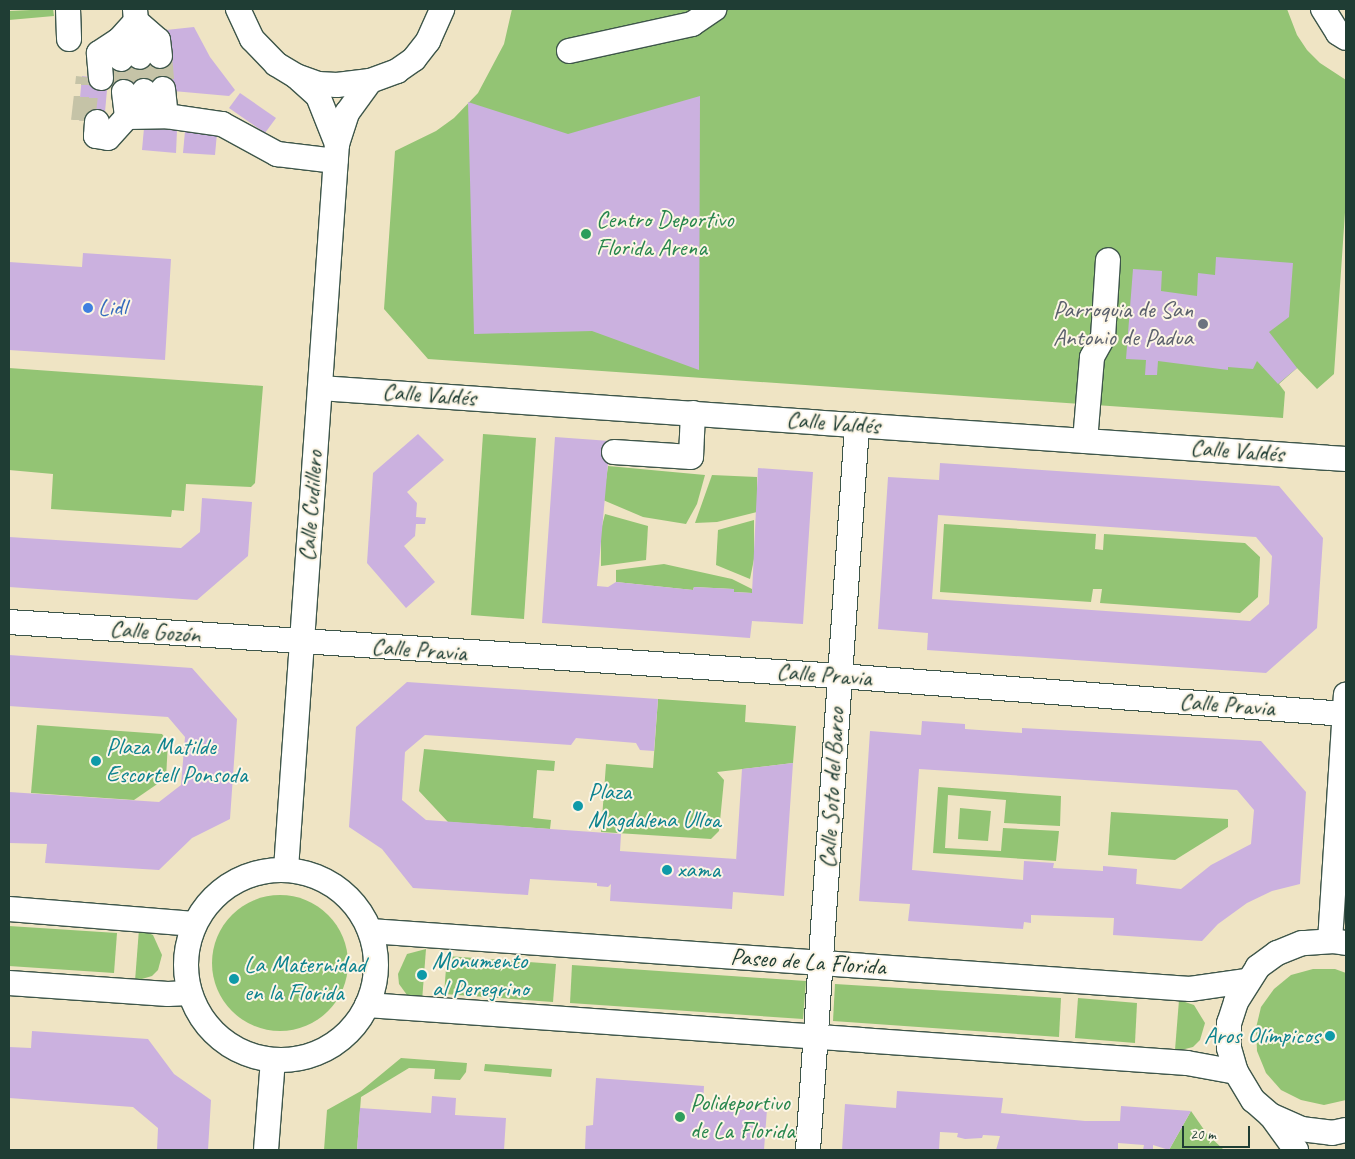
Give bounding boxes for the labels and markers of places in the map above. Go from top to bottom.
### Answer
place label: Centro Deportivo Florida Arena [596,206,734,262]
marker: Centro Deportivo Florida Arena [580,228,592,240]
place label: Lidl [98,294,126,322]
place label: Parroquia de San Antonio de Padua [1053,296,1193,352]
marker: Lidl [82,302,94,314]
marker: Parroquia de San Antonio de Padua [1197,318,1209,330]
place label: Plaza Matilde Escortell Ponsoda [106,733,248,789]
marker: Plaza Matilde Escortell Ponsoda [90,755,102,767]
place label: Plaza Magdalena Ulloa [588,778,721,834]
marker: Plaza Magdalena Ulloa [572,800,584,812]
place label: хата [677,856,720,884]
marker: хата [661,864,673,876]
place label: Monumento al Peregrino [432,947,528,1003]
place label: La Maternidad en la Florida [244,951,367,1007]
marker: Monumento al Peregrino [416,969,428,981]
marker: La Maternidad en la Florida [228,973,240,985]
place label: Aros Olímpicos [1204,1022,1320,1050]
marker: Aros Olímpicos [1324,1030,1336,1042]
place label: Polideportivo de La Florida [690,1089,796,1145]
marker: Polideportivo de La Florida [674,1111,686,1123]

